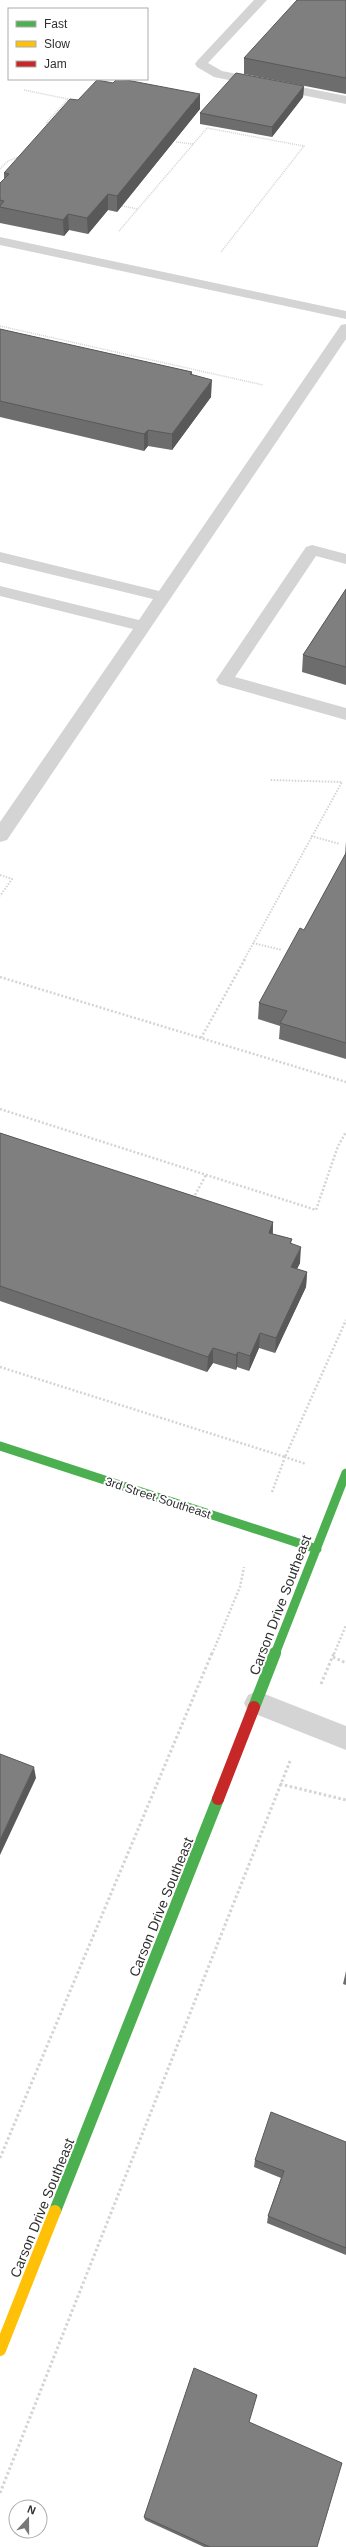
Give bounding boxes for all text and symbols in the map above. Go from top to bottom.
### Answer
legend [8,8,148,80]
text: Fast [44,17,68,31]
text: Slow [44,37,70,51]
text: Jam [44,57,67,71]
street label: 3rd Street Southeast [103,1474,213,1522]
street label: Carson Drive Southeast [246,1533,314,1677]
street label: Carson Drive Southeast [126,1835,196,1979]
street label: Carson Drive Southeast [7,2136,77,2280]
north arrow [8,2499,48,2539]
text: N [26,2503,37,2517]

